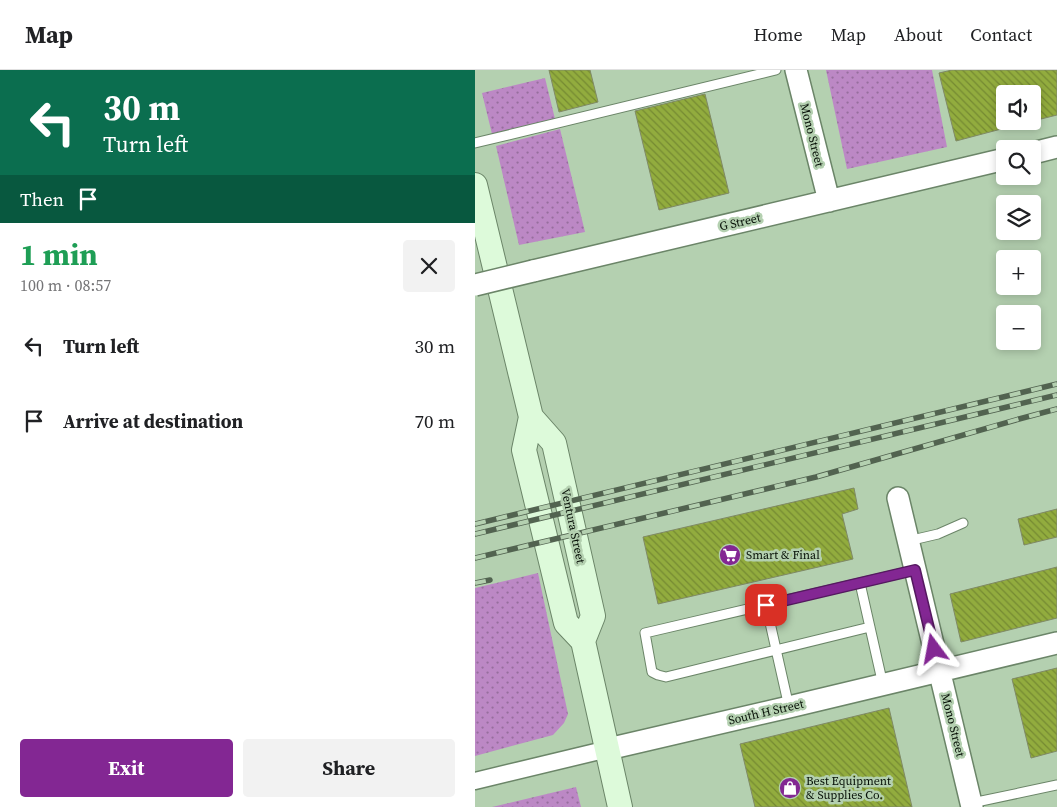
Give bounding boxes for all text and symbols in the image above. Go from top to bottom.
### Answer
text: Map [25,18,73,51]
text: Home [754,22,803,47]
text: Map [831,22,866,47]
text: About [894,22,942,47]
text: Contact [970,22,1032,47]
text: 30 m [103,84,180,132]
map controls [996,85,1041,350]
button: sound [996,85,1041,130]
icon: left [20,90,85,155]
street label: Mono Street [796,102,828,168]
text: Turn left [103,129,188,159]
button: search [996,140,1041,185]
icon: arrive [74,185,102,213]
text: Then [20,186,64,212]
button: layers [996,195,1041,240]
street label: G Street [718,209,762,235]
text: 1 min [20,234,98,275]
button: close [403,240,455,292]
button: + [996,250,1041,295]
text: 100 m · 08:57 [20,274,111,296]
button: − [996,305,1041,350]
icon: left [20,332,48,360]
text: Turn left [63,333,139,359]
text: 30 m [414,333,455,359]
icon: arrive [20,407,48,435]
text: Arrive at destination [63,408,243,434]
text: 70 m [414,408,455,434]
street label: Ventura Street [557,487,589,565]
supermarket icon: Smart & Final [718,543,742,567]
place label: Smart & Final [746,547,820,563]
pin [745,584,787,626]
icon: arrive [752,591,780,619]
position arrow [907,622,959,674]
street label: Mono Street [937,692,969,758]
street label: South H Street [727,696,805,728]
button: Exit [20,739,233,797]
button: Share [243,739,455,797]
place label: Best Equipment & Supplies Co. [806,773,891,803]
shop icon: Best Equipment & Supplies Co. [778,776,802,800]

